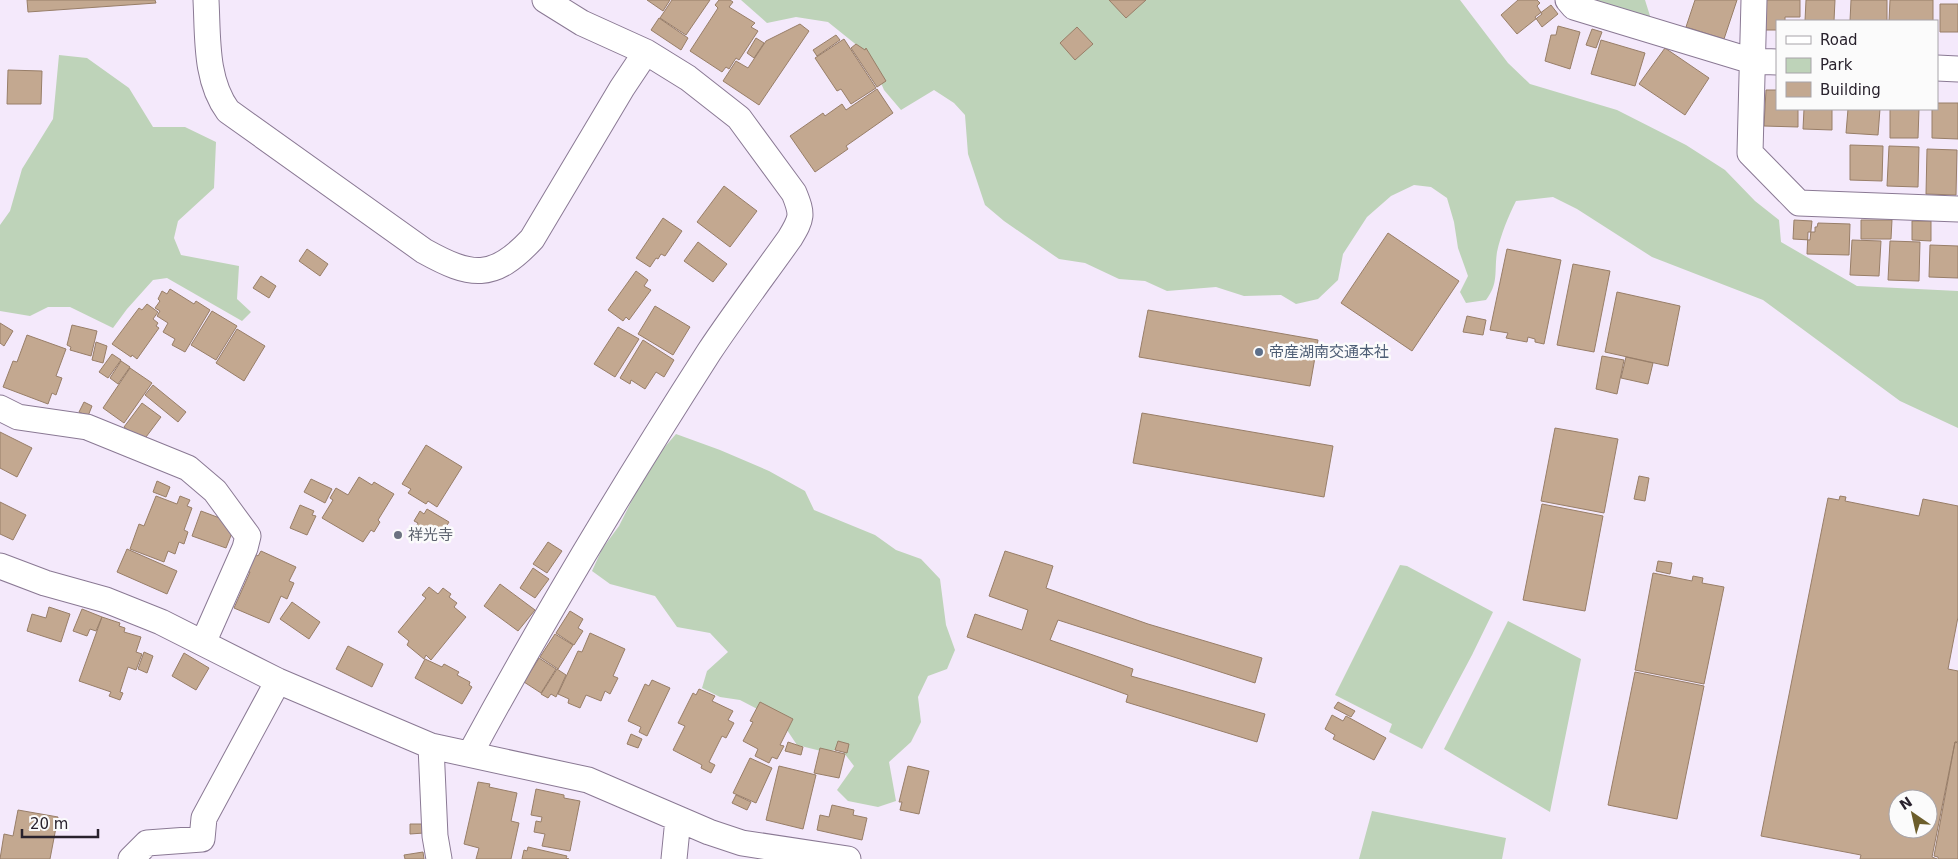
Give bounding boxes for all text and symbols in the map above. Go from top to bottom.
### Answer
legend [1776,20,1938,110]
text: Road [1820,31,1858,49]
text: Park [1820,56,1853,74]
text: Building [1820,81,1881,99]
place label: 帝産湖南交通本社 [1269,343,1389,361]
marker: 帝産湖南交通本社 [1253,346,1265,358]
place label: 祥光寺 [408,526,453,544]
marker: 祥光寺 [392,529,404,541]
north arrow [1888,789,1938,839]
text: N [1896,793,1915,813]
scale bar [22,806,99,838]
text: 20 m [30,815,68,833]

